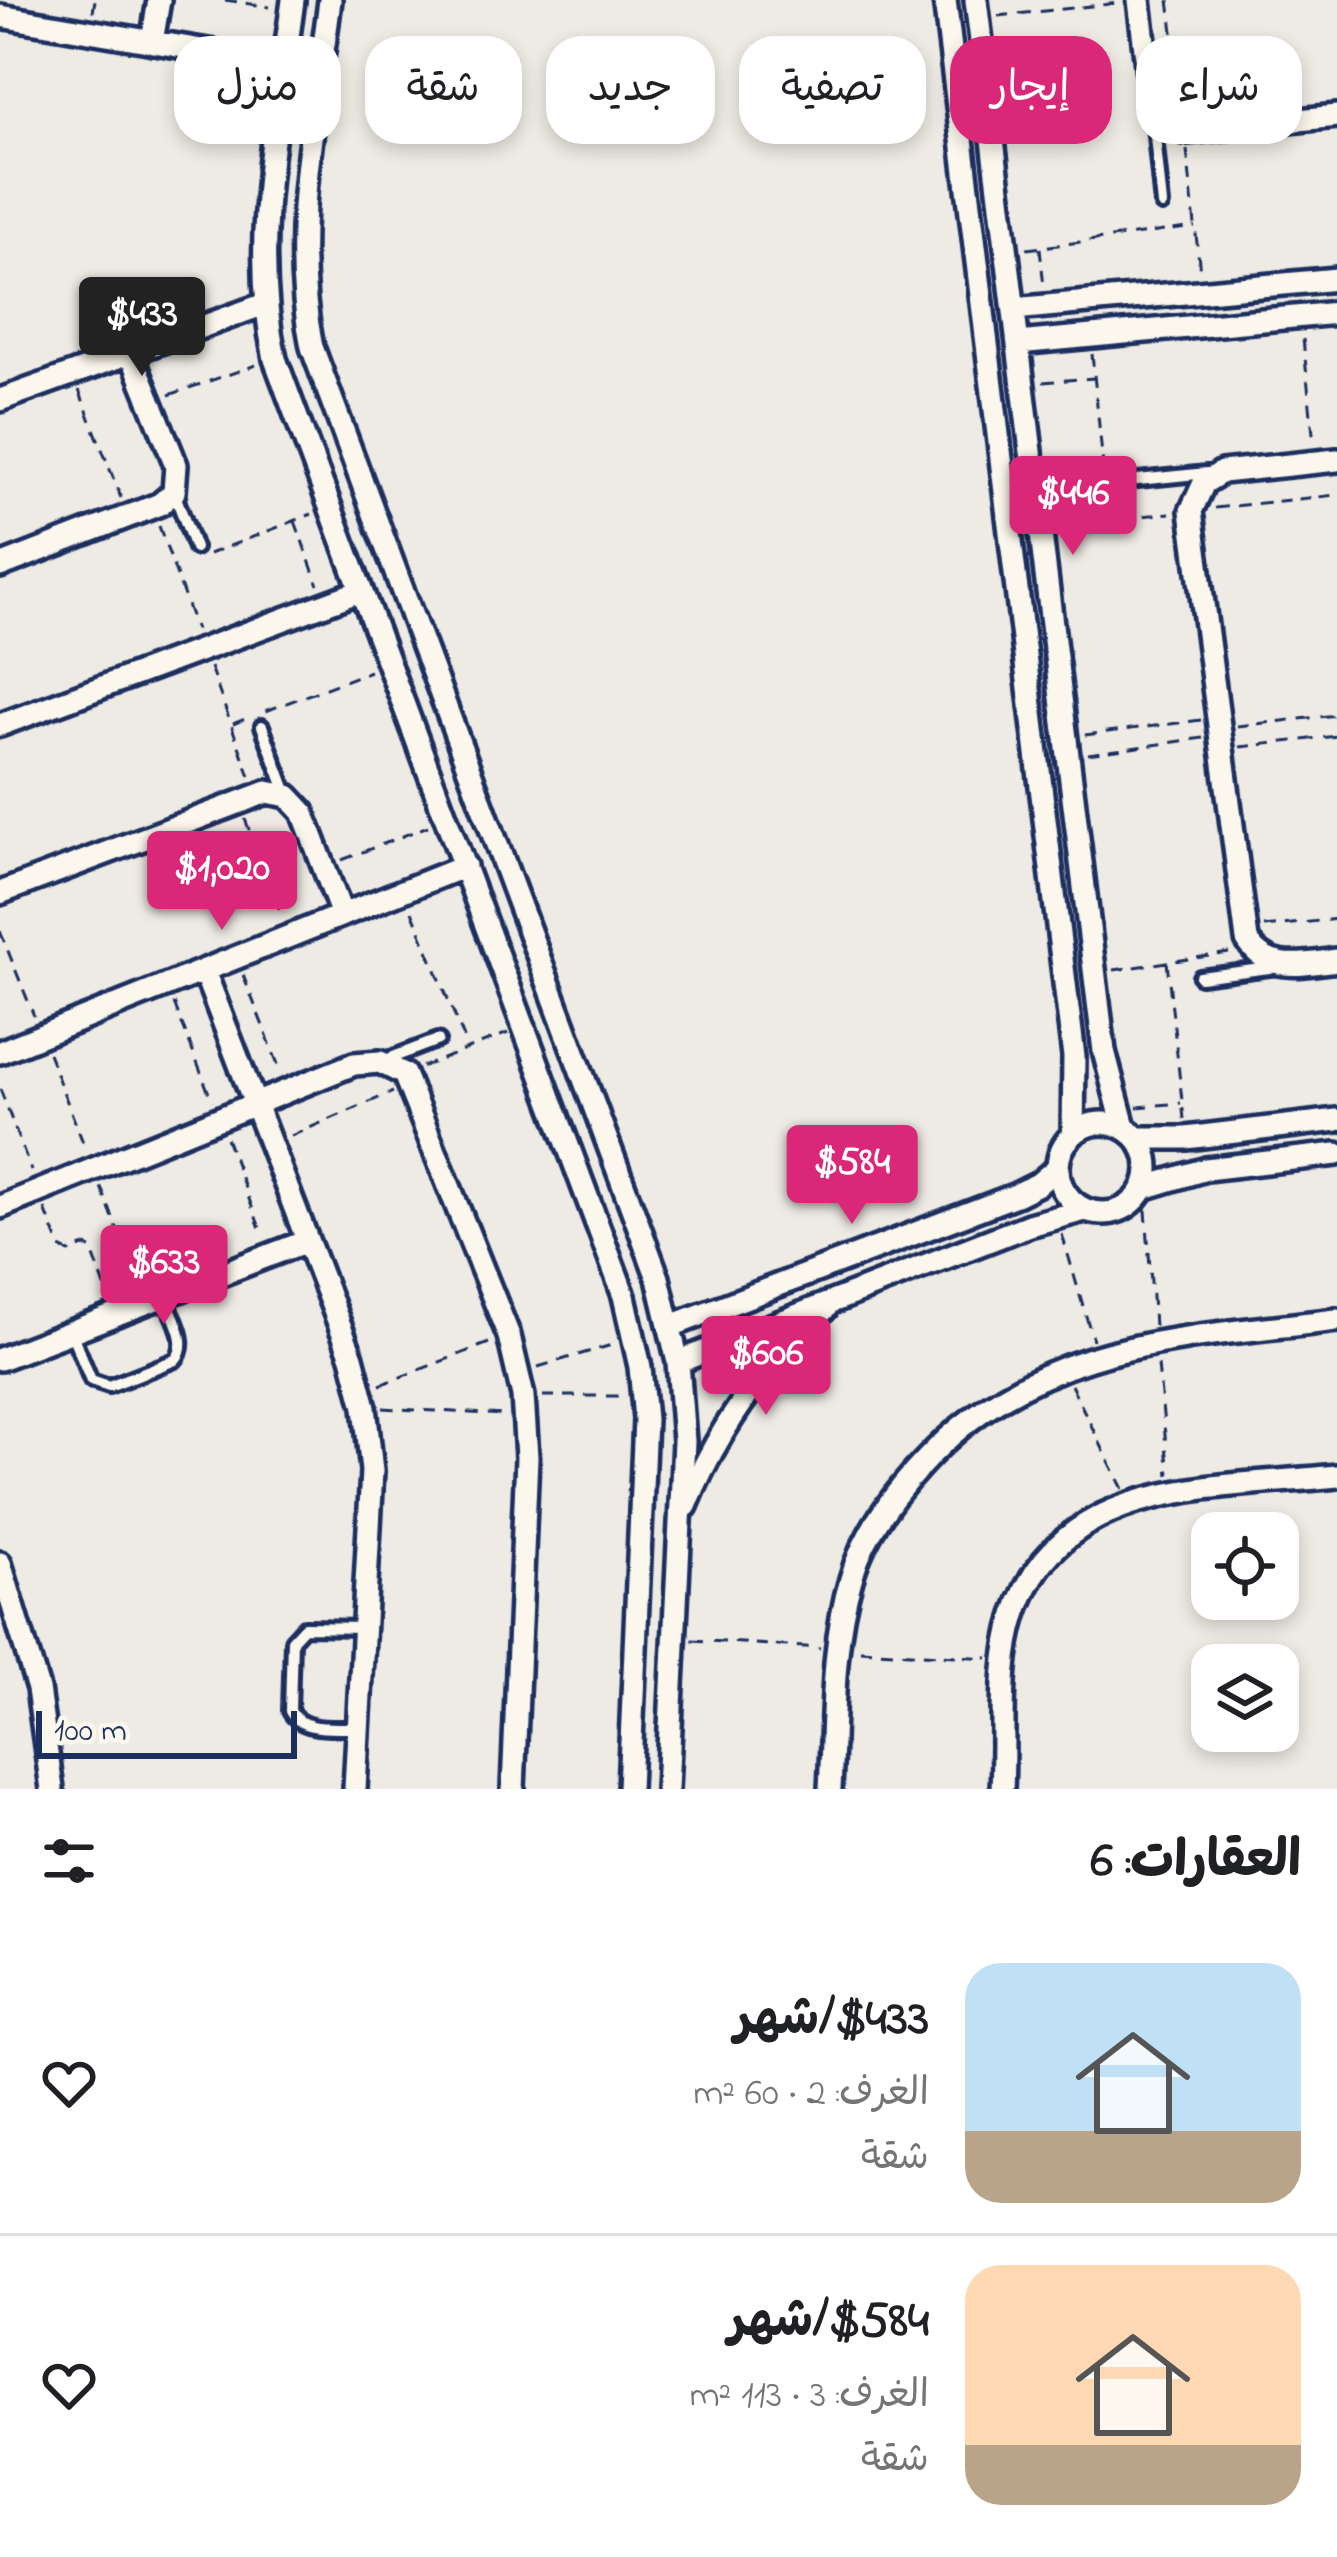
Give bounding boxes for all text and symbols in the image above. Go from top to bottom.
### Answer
chip: منزل [174,36,341,144]
chip: شقة [365,36,522,144]
chip: جديد [546,36,715,144]
chip: تصفية [739,36,926,144]
chip: إيجار [950,36,1112,144]
chip: شراء [1136,36,1302,144]
pin: $433 [71,277,213,379]
text: $433 [106,287,178,344]
pin: $446 [1002,456,1144,558]
text: $446 [1037,466,1109,523]
pin: $1,020 [124,831,320,933]
text: $1,020 [174,841,270,898]
pin: $584 [781,1125,923,1227]
text: $584 [814,1135,890,1192]
pin: $633 [93,1225,235,1327]
text: $633 [128,1235,200,1292]
pin: $606 [695,1316,837,1418]
text: $606 [729,1326,803,1383]
map controls [1191,1512,1299,1752]
button: locate [1191,1512,1299,1620]
button: layers [1191,1644,1299,1752]
scale bar [36,1705,297,1758]
text: 100 m [54,1708,127,1756]
text: العقارات: 6 [1091,1825,1301,1900]
icon: filters [36,1828,102,1894]
text: $433/شهر [734,1983,929,2058]
icon: home [1061,2011,1205,2155]
icon: heart [36,2050,102,2116]
text: الغرف: 2 · 60 m² [693,2066,929,2123]
text: شقة [861,2130,929,2187]
text: $584/شهر [728,2285,929,2360]
icon: home [1061,2313,1205,2457]
icon: heart [36,2352,102,2418]
text: الغرف: 3 · 113 m² [690,2368,929,2425]
text: شقة [861,2432,929,2489]

